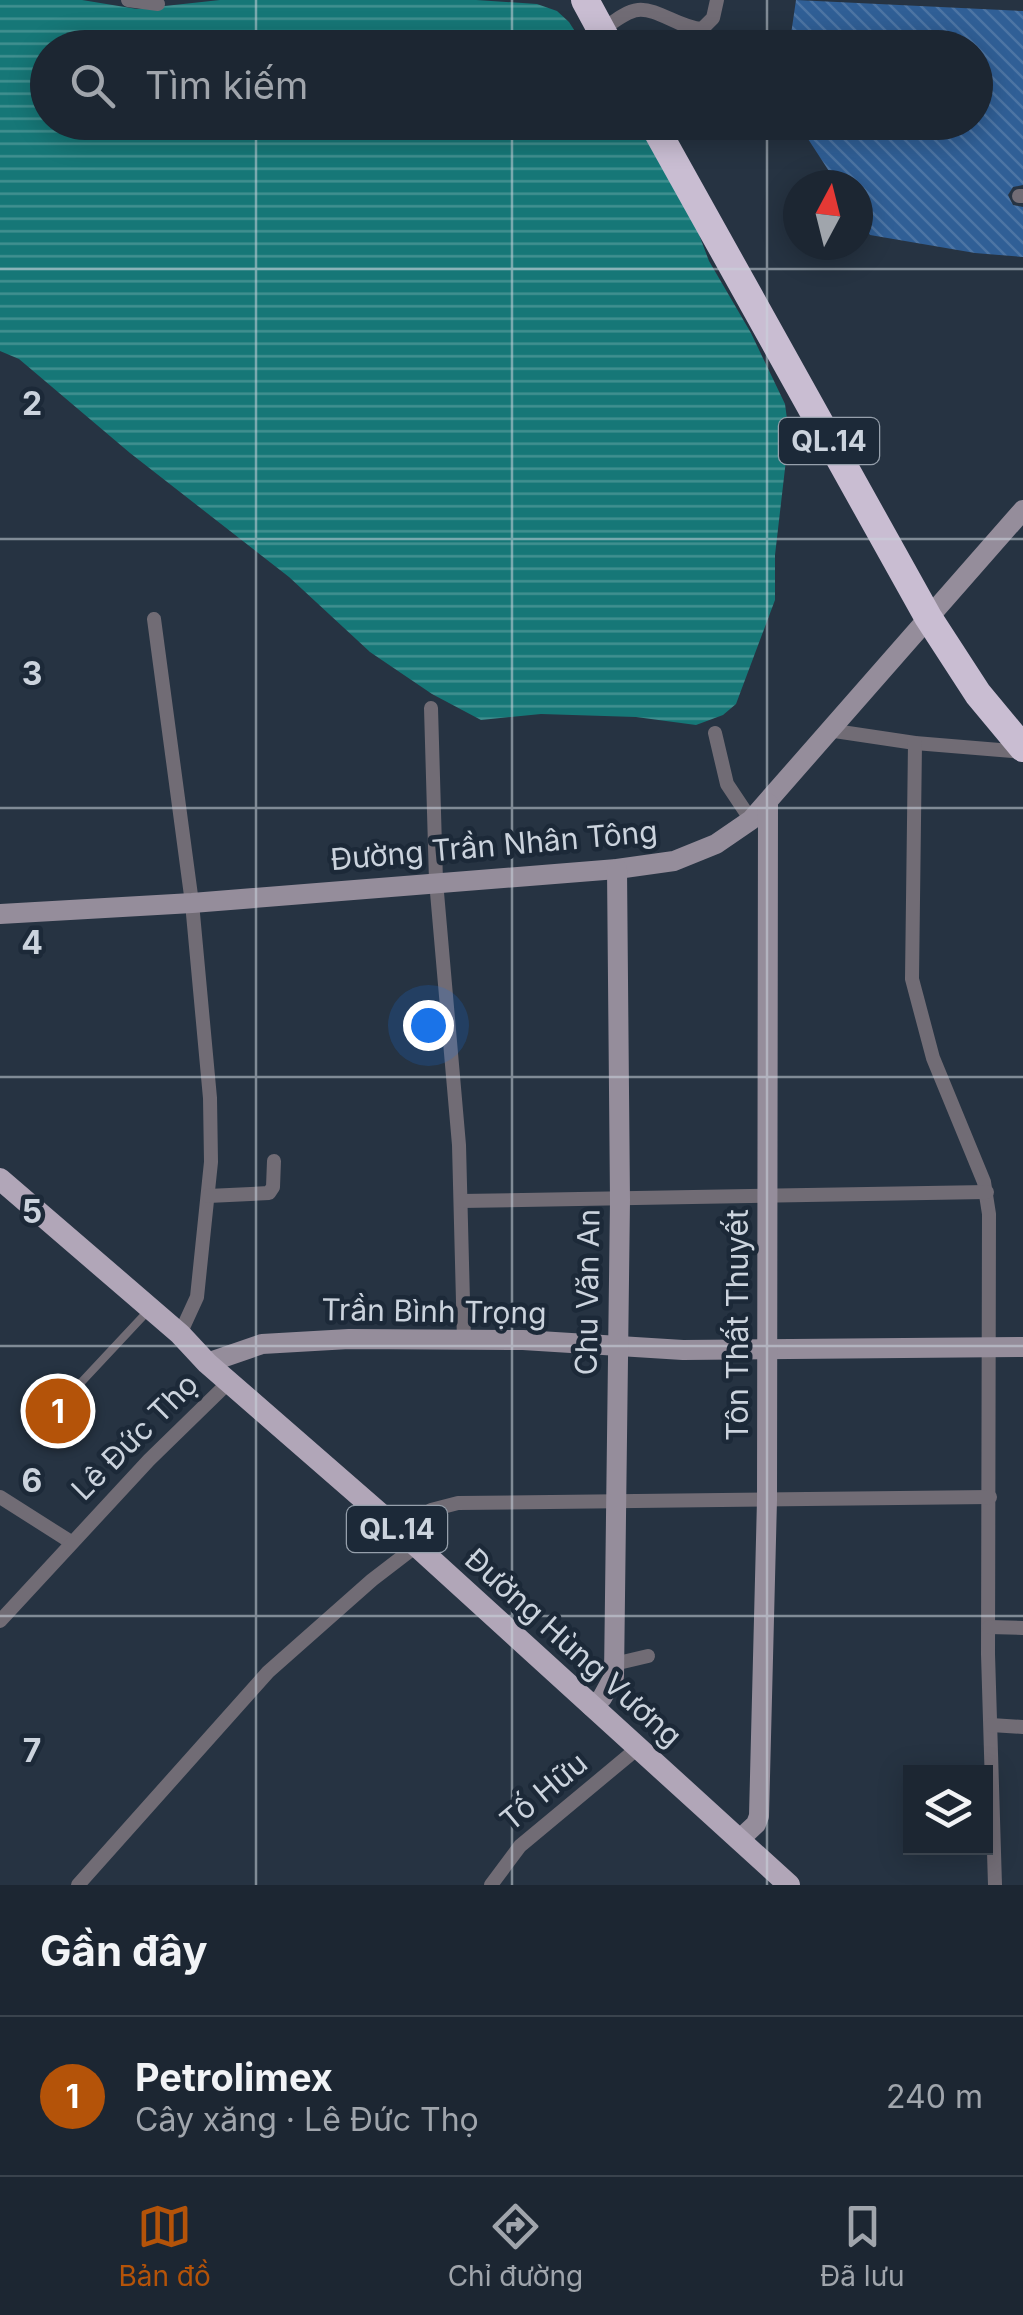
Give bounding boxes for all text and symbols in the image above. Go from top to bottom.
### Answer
search box [30,30,993,140]
icon: search [65,58,120,113]
text: Tìm kiếm [145,62,308,108]
north arrow [783,170,873,260]
text: 2 [22,384,42,423]
road number: QL.14 [779,418,879,464]
text: 3 [22,654,42,693]
street label: Đường Trần Nhân Tông [329,813,659,877]
text: 4 [21,923,43,962]
your location [403,1000,454,1051]
text: 5 [22,1192,42,1231]
street label: Chu Văn An [568,1208,606,1376]
street label: Tôn Thất Thuyết [719,1209,755,1441]
street label: Trần Bình Trọng [321,1291,547,1331]
street label: Lê Đức Thọ [64,1366,205,1507]
pin: 1 [26,1374,90,1448]
text: 6 [22,1461,42,1500]
road number: QL.14 [347,1506,447,1552]
street label: Đường Hùng Vương [458,1541,689,1754]
text: 7 [23,1731,41,1770]
street label: Tố Hữu [493,1745,594,1838]
map controls [903,1765,993,1855]
button: layers [903,1765,993,1855]
text: Gần đây [40,1925,207,1976]
text: Petrolimex [135,2054,333,2100]
text: 1 [66,2077,79,2116]
text: 240 m [886,2077,983,2116]
text: Cây xăng · Lê Đức Thọ [135,2100,479,2139]
tab: Bản đồ [118,2199,211,2293]
tab: Chỉ đường [448,2199,583,2293]
tab: Đã lưu [820,2199,905,2293]

